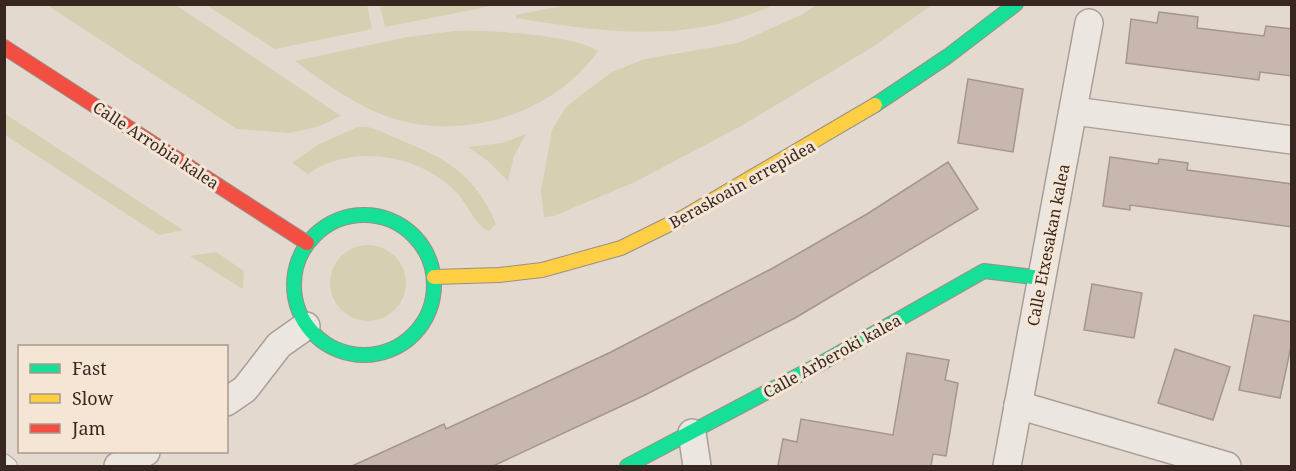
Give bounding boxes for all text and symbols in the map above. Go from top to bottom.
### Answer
street label: Calle Arrobia kalea [89,96,223,194]
street label: Beraskoain errepidea [665,135,819,233]
street label: Calle Etxesakan kalea [1021,162,1075,328]
street label: Calle Arberoki kalea [759,309,905,403]
legend [18,345,228,453]
text: Fast [72,356,107,380]
text: Slow [72,386,114,410]
text: Jam [71,416,106,440]

